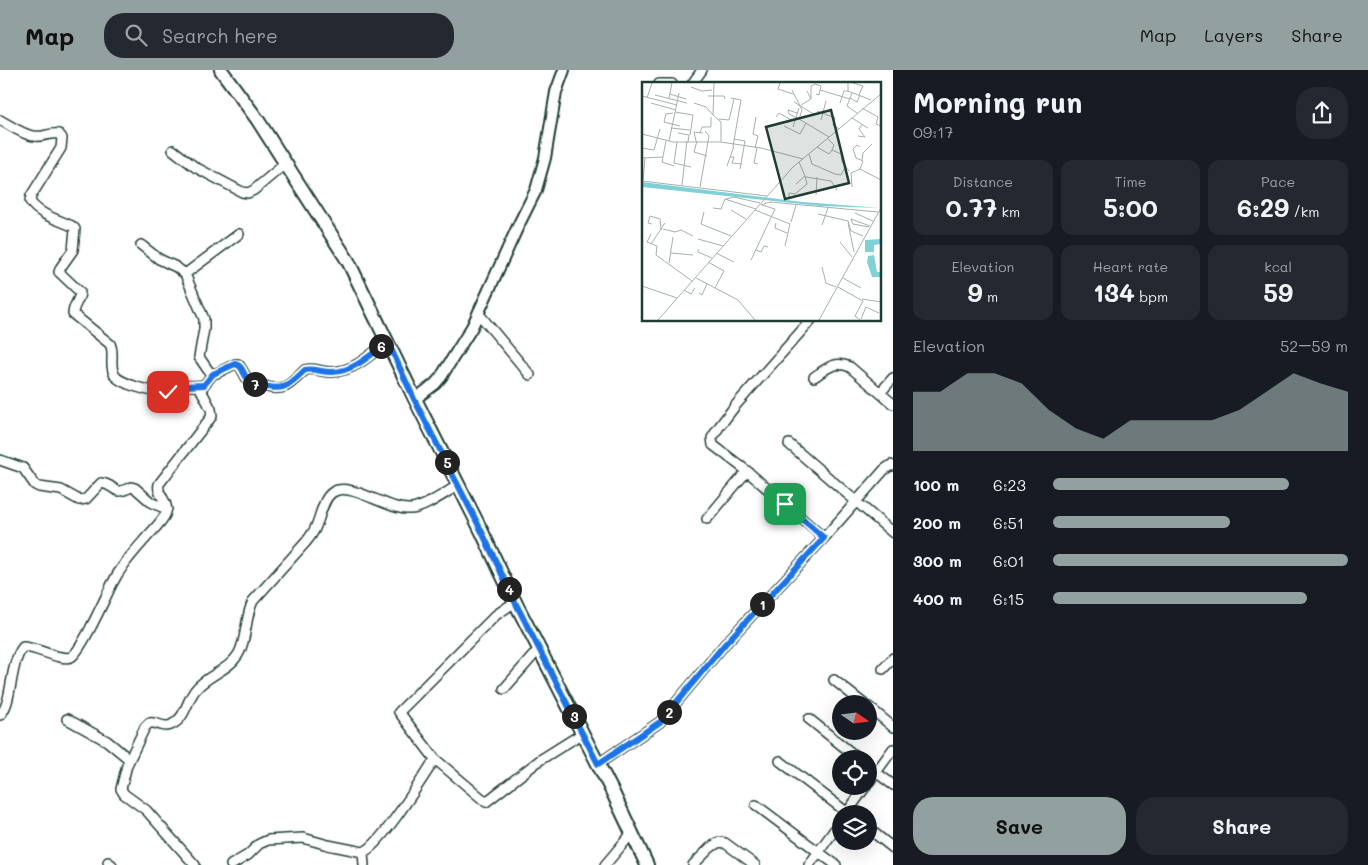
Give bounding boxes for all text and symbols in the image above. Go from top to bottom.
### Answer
search box [104,13,454,58]
text: Map [25,20,74,51]
icon: search [122,21,150,49]
text: Search here [162,23,278,48]
text: Map [1140,23,1176,47]
text: Layers [1204,23,1263,47]
text: Share [1291,23,1343,47]
inset map [642,82,881,321]
text: Morning run [913,84,1082,120]
button: share [1296,87,1348,139]
text: 09:17 [913,121,953,142]
text: Distance [953,172,1013,191]
text: Time [1115,172,1146,191]
text: Pace [1261,172,1295,191]
text: 0.77 [945,191,997,223]
text: 5:00 [1103,191,1158,223]
text: 6:29 [1237,191,1289,223]
text: km [997,202,1020,221]
text: /km [1289,202,1319,221]
text: Elevation [951,257,1014,276]
text: Heart rate [1093,257,1168,276]
text: kcal [1264,257,1292,276]
text: 9 [967,276,983,308]
text: 134 [1093,276,1135,308]
text: 59 [1263,276,1293,308]
text: m [983,287,998,306]
text: bpm [1135,287,1168,306]
pin: 6 [368,334,394,358]
text: Elevation [913,335,985,356]
text: 52–59 m [1280,335,1348,356]
text: 6 [377,337,386,356]
pin [147,371,189,413]
pin: 7 [242,372,268,396]
text: 7 [252,375,259,394]
icon: check [154,378,182,406]
pin: 5 [434,450,460,474]
text: 5 [443,453,452,472]
text: 100 m [913,474,959,495]
text: 6:23 [993,474,1026,495]
pin [764,483,806,525]
icon: arrive [771,490,799,518]
text: 200 m [913,512,961,533]
text: 6:51 [993,512,1024,533]
text: 300 m [913,550,962,571]
text: 6:01 [993,550,1025,571]
pin: 4 [496,576,522,602]
text: 4 [505,580,514,599]
text: 400 m [913,588,962,609]
text: 6:15 [993,588,1024,609]
pin: 1 [750,592,774,616]
text: 1 [759,595,766,614]
north arrow [832,695,878,740]
map controls [832,695,877,850]
pin: 2 [656,700,682,724]
text: 2 [666,703,673,722]
pin: 3 [562,704,586,728]
text: 3 [570,707,579,726]
button: locate [832,750,877,795]
button: Save [913,797,1126,855]
button: Share [1136,797,1348,855]
button: layers [832,805,877,850]

